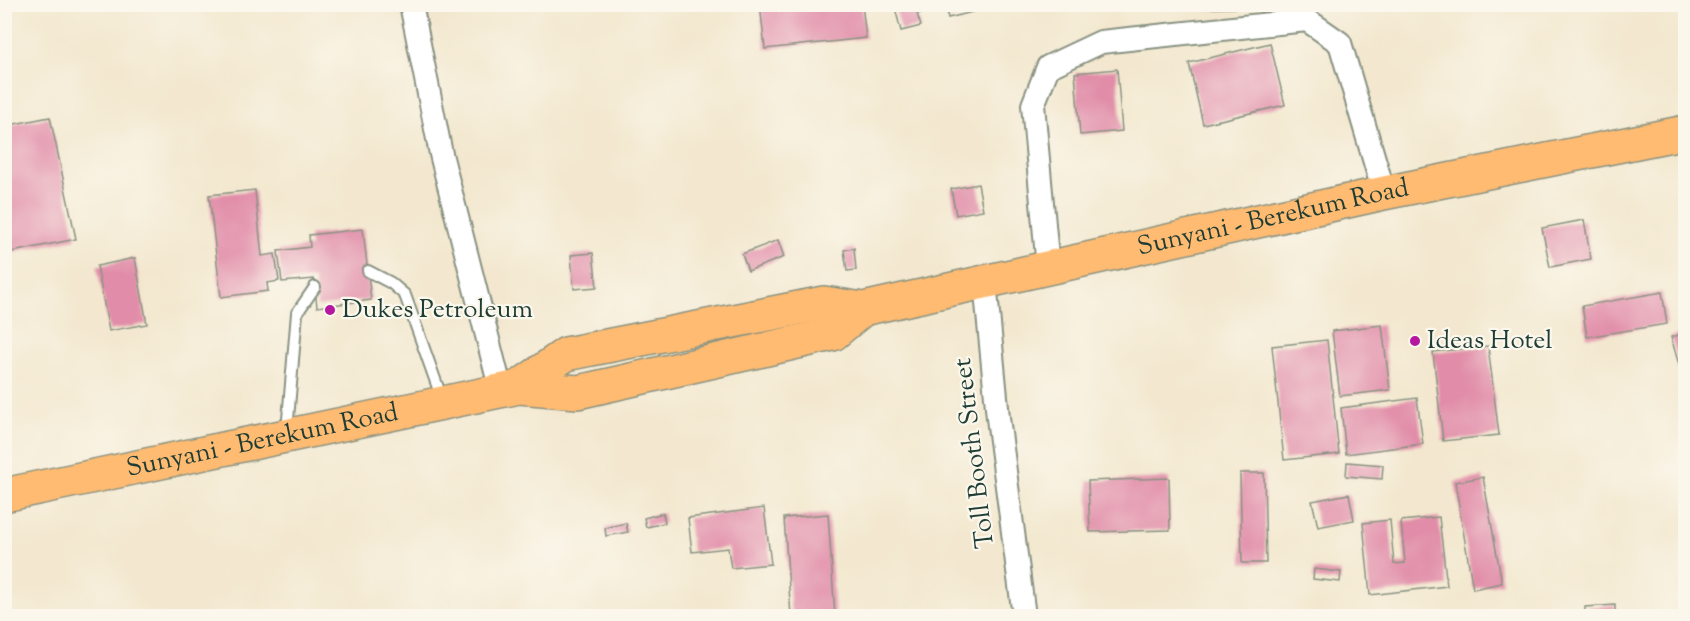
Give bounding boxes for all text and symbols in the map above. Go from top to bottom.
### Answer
street label: Sunyani - Berekum Road [1134,170,1412,266]
place label: Dukes Petroleum [342,292,533,329]
marker: Dukes Petroleum [323,303,337,317]
place label: Ideas Hotel [1427,323,1553,360]
marker: Ideas Hotel [1408,334,1422,348]
street label: Toll Booth Street [945,356,1005,550]
street label: Sunyani - Berekum Road [123,394,402,487]

